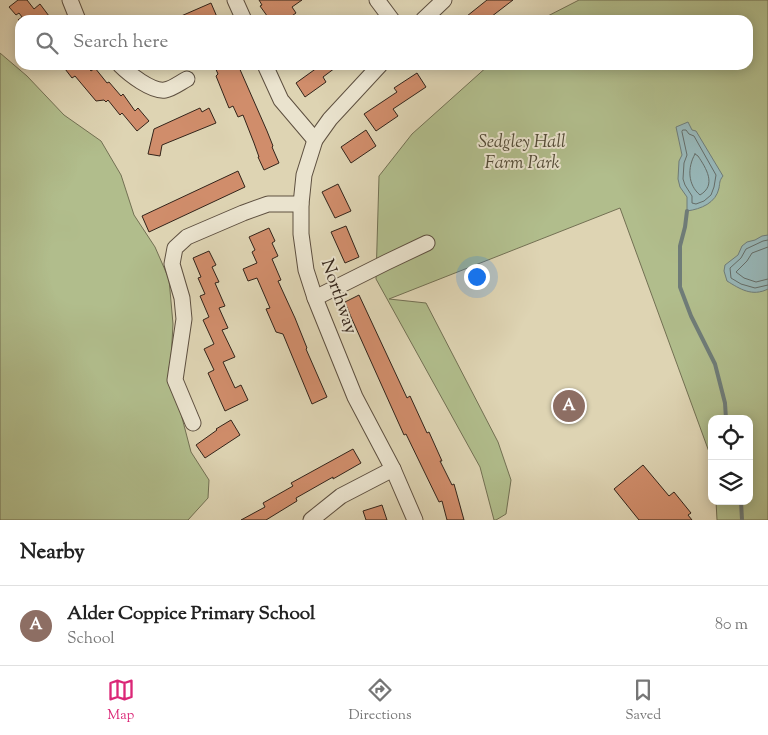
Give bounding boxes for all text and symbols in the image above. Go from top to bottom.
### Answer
search box [15,15,753,70]
icon: search [33,29,61,57]
text: Search here [73,29,168,56]
park label: Sedgley Hall Farm Park [478,130,566,177]
street label: Northway [313,256,363,338]
your location [464,264,490,290]
pin: A [553,387,585,425]
map controls [708,415,753,505]
button: locate [708,415,753,460]
button: layers [708,460,753,505]
text: Nearby [20,538,85,568]
text: Alder Coppice Primary School [67,601,315,628]
text: A [30,614,43,637]
text: 80 m [715,614,748,637]
text: School [67,628,115,651]
tab: Map [107,676,135,726]
tab: Directions [348,676,412,726]
tab: Saved [625,676,661,726]

